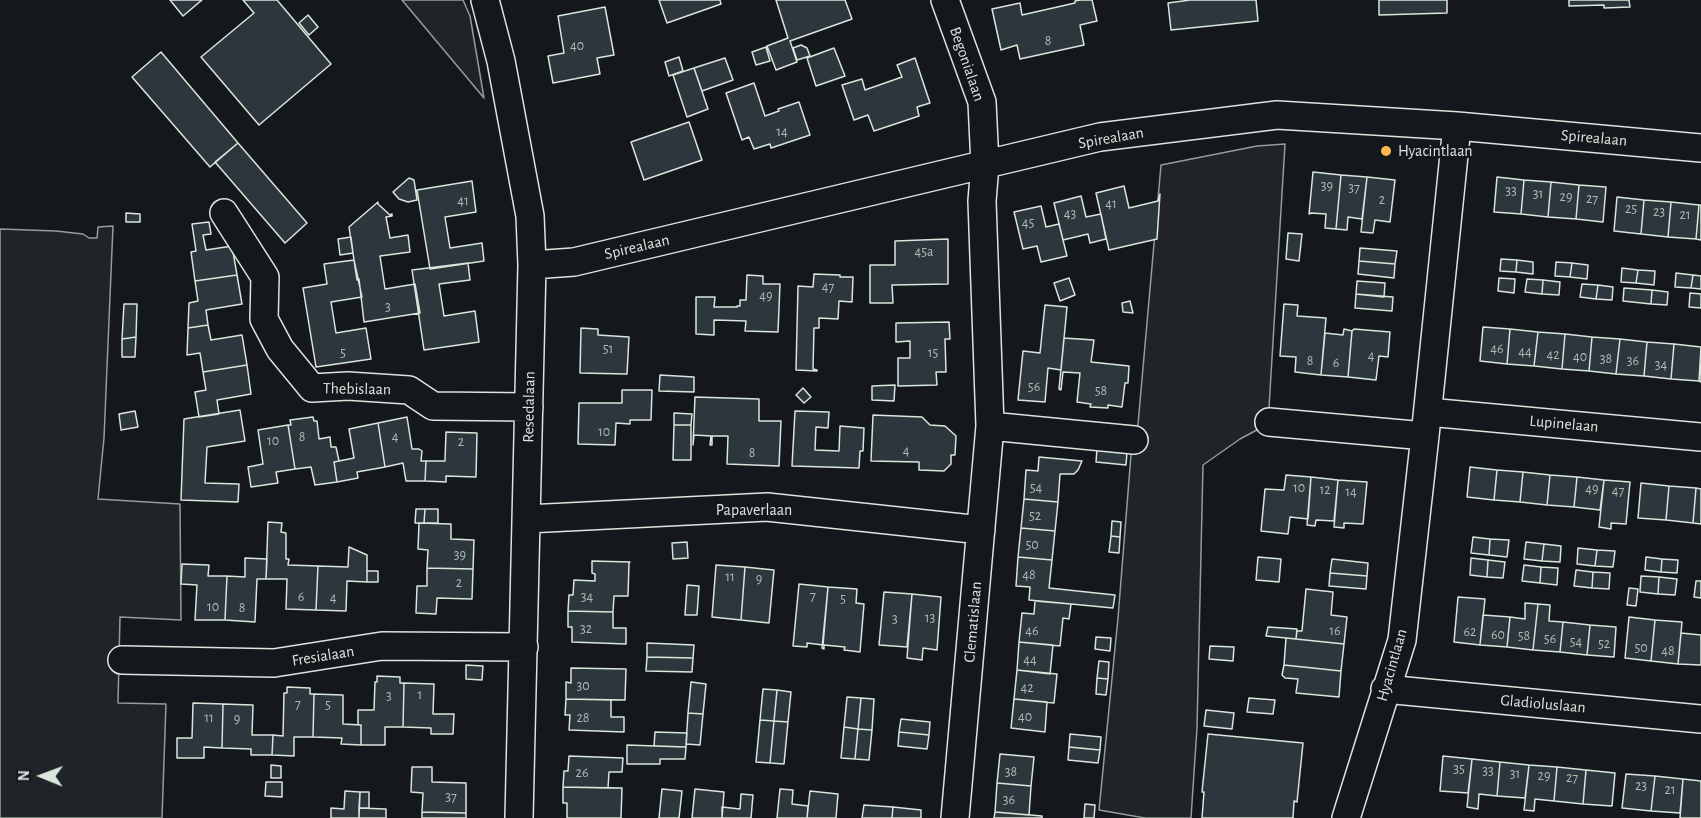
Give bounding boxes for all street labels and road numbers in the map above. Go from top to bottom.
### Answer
street label: Begonialaan [945,24,989,104]
street label: Spirealaan [1077,123,1145,153]
street label: Spirealaan [1560,126,1628,150]
street label: Spirealaan [603,230,671,264]
street label: Resedalaan [519,371,539,443]
street label: Thebislaan [323,379,391,399]
street label: Lupinelaan [1529,411,1599,437]
street label: Papaverlaan [716,500,792,520]
street label: Clematislaan [960,581,986,663]
street label: Hyacintlaan [1372,626,1412,704]
street label: Fresialaan [290,642,356,670]
street label: Gladioluslaan [1500,691,1586,717]

